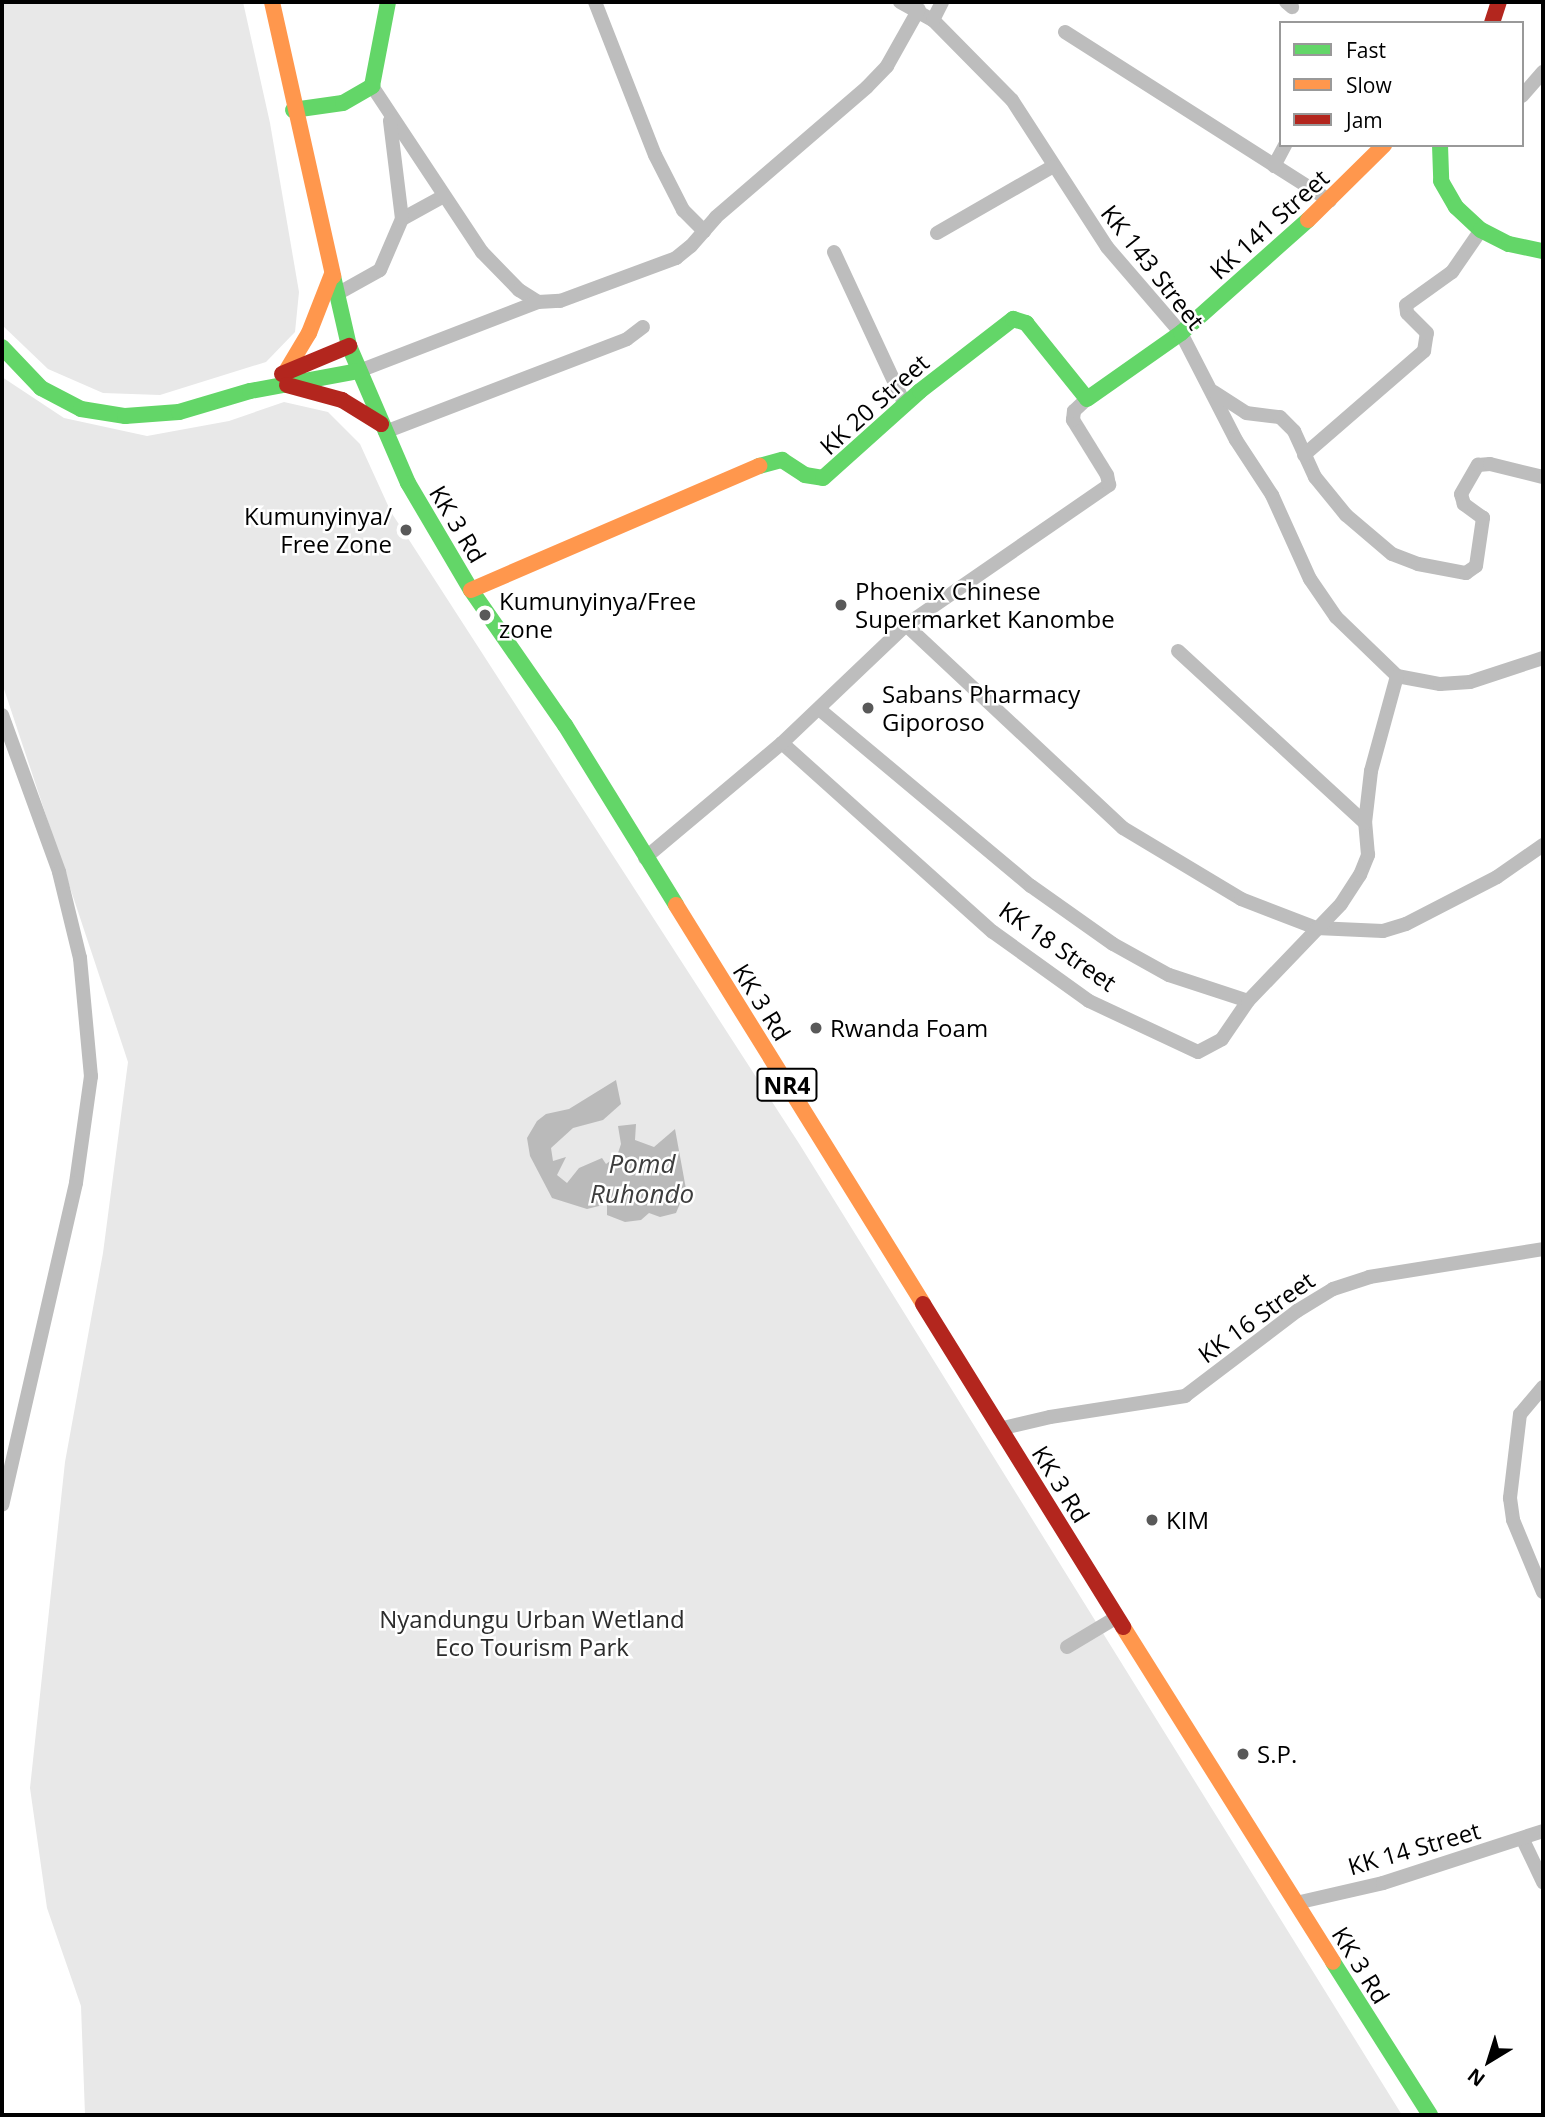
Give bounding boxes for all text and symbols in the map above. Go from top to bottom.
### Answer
legend [1279,21,1524,147]
text: Fast [1346,36,1386,64]
text: Slow [1346,71,1392,99]
text: Jam [1346,106,1383,134]
street label: KK 141 Street [1204,163,1334,285]
street label: KK 143 Street [1095,199,1211,335]
street label: KK 20 Street [814,348,934,460]
street label: KK 3 Rd [424,480,492,568]
place label: Kumunyinya/ Free Zone [244,502,392,558]
marker: Kumunyinya/ Free Zone [398,522,414,538]
place label: Phoenix Chinese Supermarket Kanombe [855,577,1115,633]
place label: Kumunyinya/Free zone [499,587,696,643]
marker: Phoenix Chinese Supermarket Kanombe [833,597,849,613]
marker: Kumunyinya/Free zone [477,607,493,623]
place label: Sabans Pharmacy Giporoso [882,680,1080,736]
marker: Sabans Pharmacy Giporoso [860,700,876,716]
street label: KK 18 Street [994,895,1122,997]
street label: KK 3 Rd [727,958,797,1046]
place label: Rwanda Foam [830,1014,988,1042]
marker: Rwanda Foam [808,1020,824,1036]
road number: NR4 [756,1066,818,1104]
water label: Pomd Ruhondo [590,1148,694,1210]
street label: KK 16 Street [1192,1265,1320,1369]
street label: KK 3 Rd [1026,1440,1096,1528]
place label: KIM [1166,1506,1209,1534]
marker: KIM [1144,1512,1160,1528]
park label: Nyandungu Urban Wetland Eco Tourism Park [379,1605,685,1661]
place label: S.P. [1257,1740,1297,1768]
marker: S.P. [1235,1746,1251,1762]
street label: KK 14 Street [1345,1815,1483,1881]
street label: KK 3 Rd [1326,1921,1396,2009]
north arrow [1454,2026,1524,2096]
text: N [1462,2063,1490,2093]

